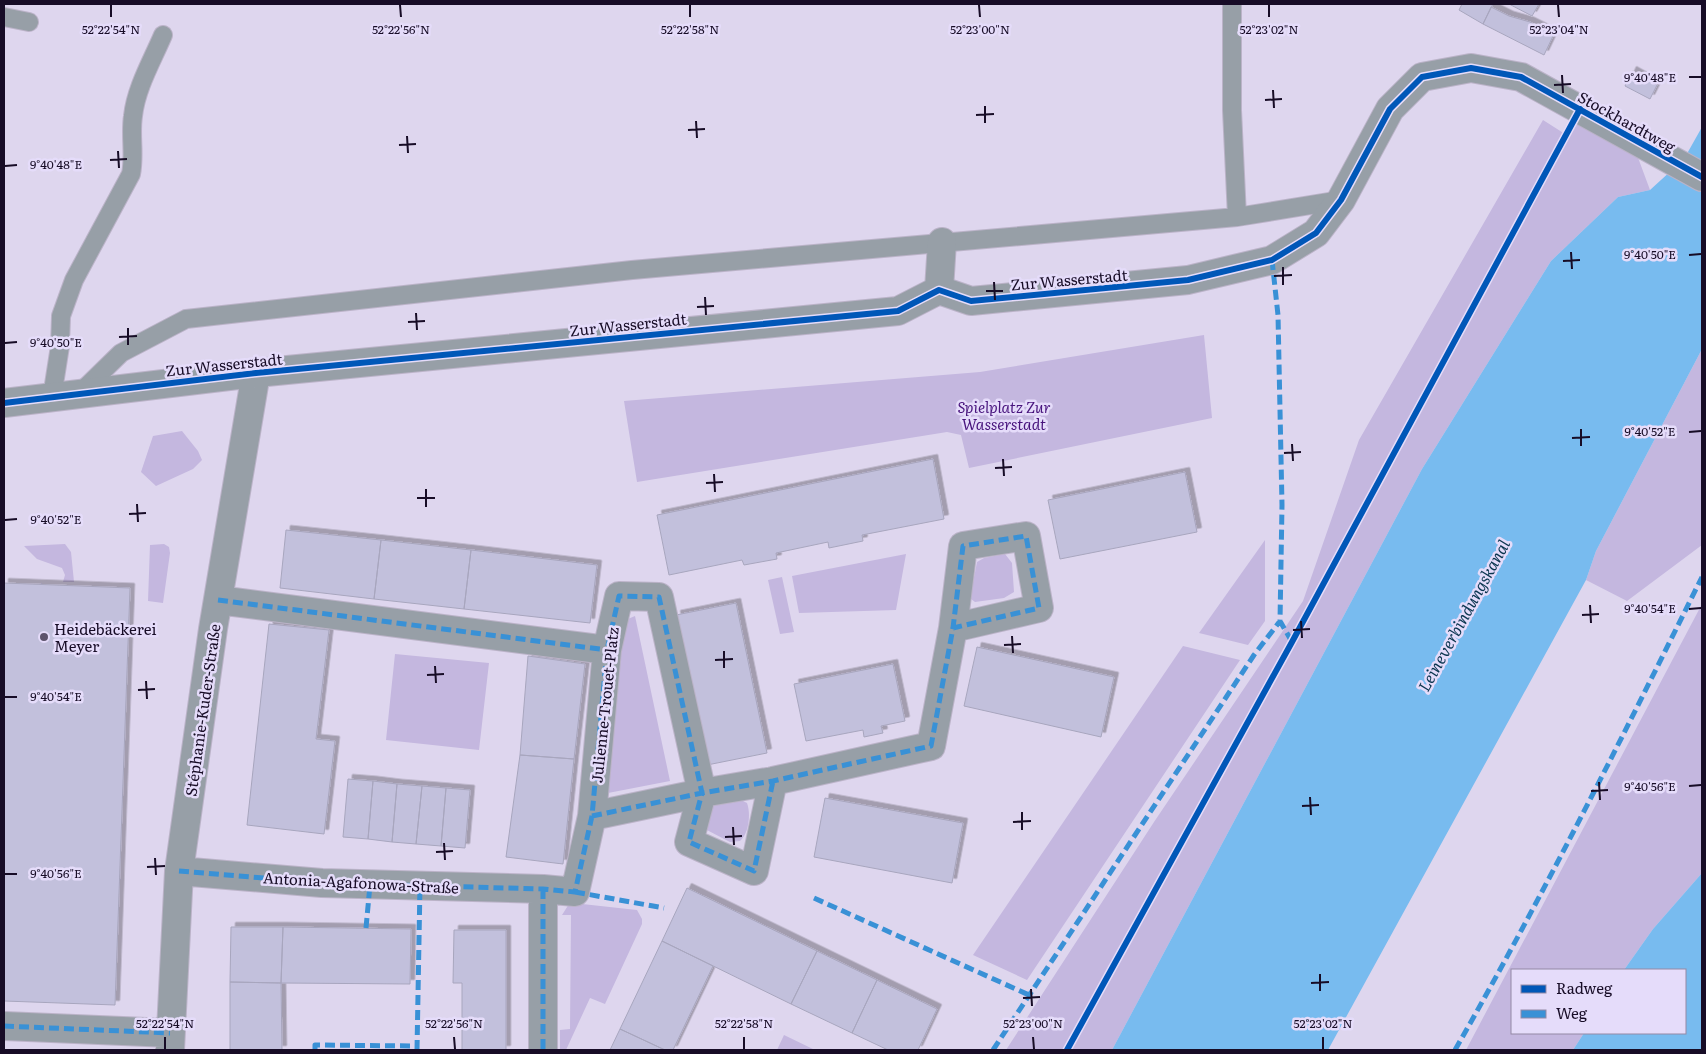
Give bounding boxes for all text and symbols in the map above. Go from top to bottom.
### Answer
text: 52°22'54"N [82,20,140,38]
text: 52°22'56"N [372,20,430,38]
text: 52°22'58"N [661,20,719,38]
text: 52°23'00"N [950,20,1010,38]
text: 52°23'02"N [1240,20,1298,38]
text: 52°23'04"N [1529,20,1589,38]
text: 9°40'48"E [1624,68,1676,86]
street label: Stockhardtweg [1574,85,1681,158]
text: 9°40'48"E [30,155,82,173]
text: 9°40'50"E [1624,245,1676,263]
street label: Zur Wasserstadt [1010,262,1128,296]
street label: Zur Wasserstadt [568,306,688,342]
text: 9°40'50"E [30,333,82,351]
street label: Zur Wasserstadt [164,346,284,382]
park label: Spielplatz Zur Wasserstadt [957,395,1051,435]
text: 9°40'52"E [1625,422,1676,440]
text: 9°40'52"E [31,510,82,528]
water label: Leineverbindungskanal [1411,534,1515,695]
text: 9°40'54"E [1624,599,1676,617]
place label: Heidebäckerei Meyer [54,617,156,657]
street label: Stéphanie-Kuder-Straße [179,622,226,798]
street label: Julienne-Trouet-Platz [584,626,624,784]
marker: Heidebäckerei Meyer [38,631,50,643]
text: 9°40'54"E [30,687,82,705]
text: 9°40'56"E [1624,777,1676,795]
text: 9°40'56"E [30,864,82,882]
street label: Antonia-Agafonowa-Straße [262,865,460,899]
legend [1511,969,1686,1034]
text: Radweg [1556,976,1613,999]
text: Weg [1556,1001,1588,1024]
text: 52°22'54"N [136,1014,194,1032]
text: 52°22'56"N [425,1014,483,1032]
text: 52°22'58"N [715,1014,773,1032]
text: 52°23'00"N [1003,1014,1063,1032]
text: 52°23'02"N [1294,1014,1352,1032]

